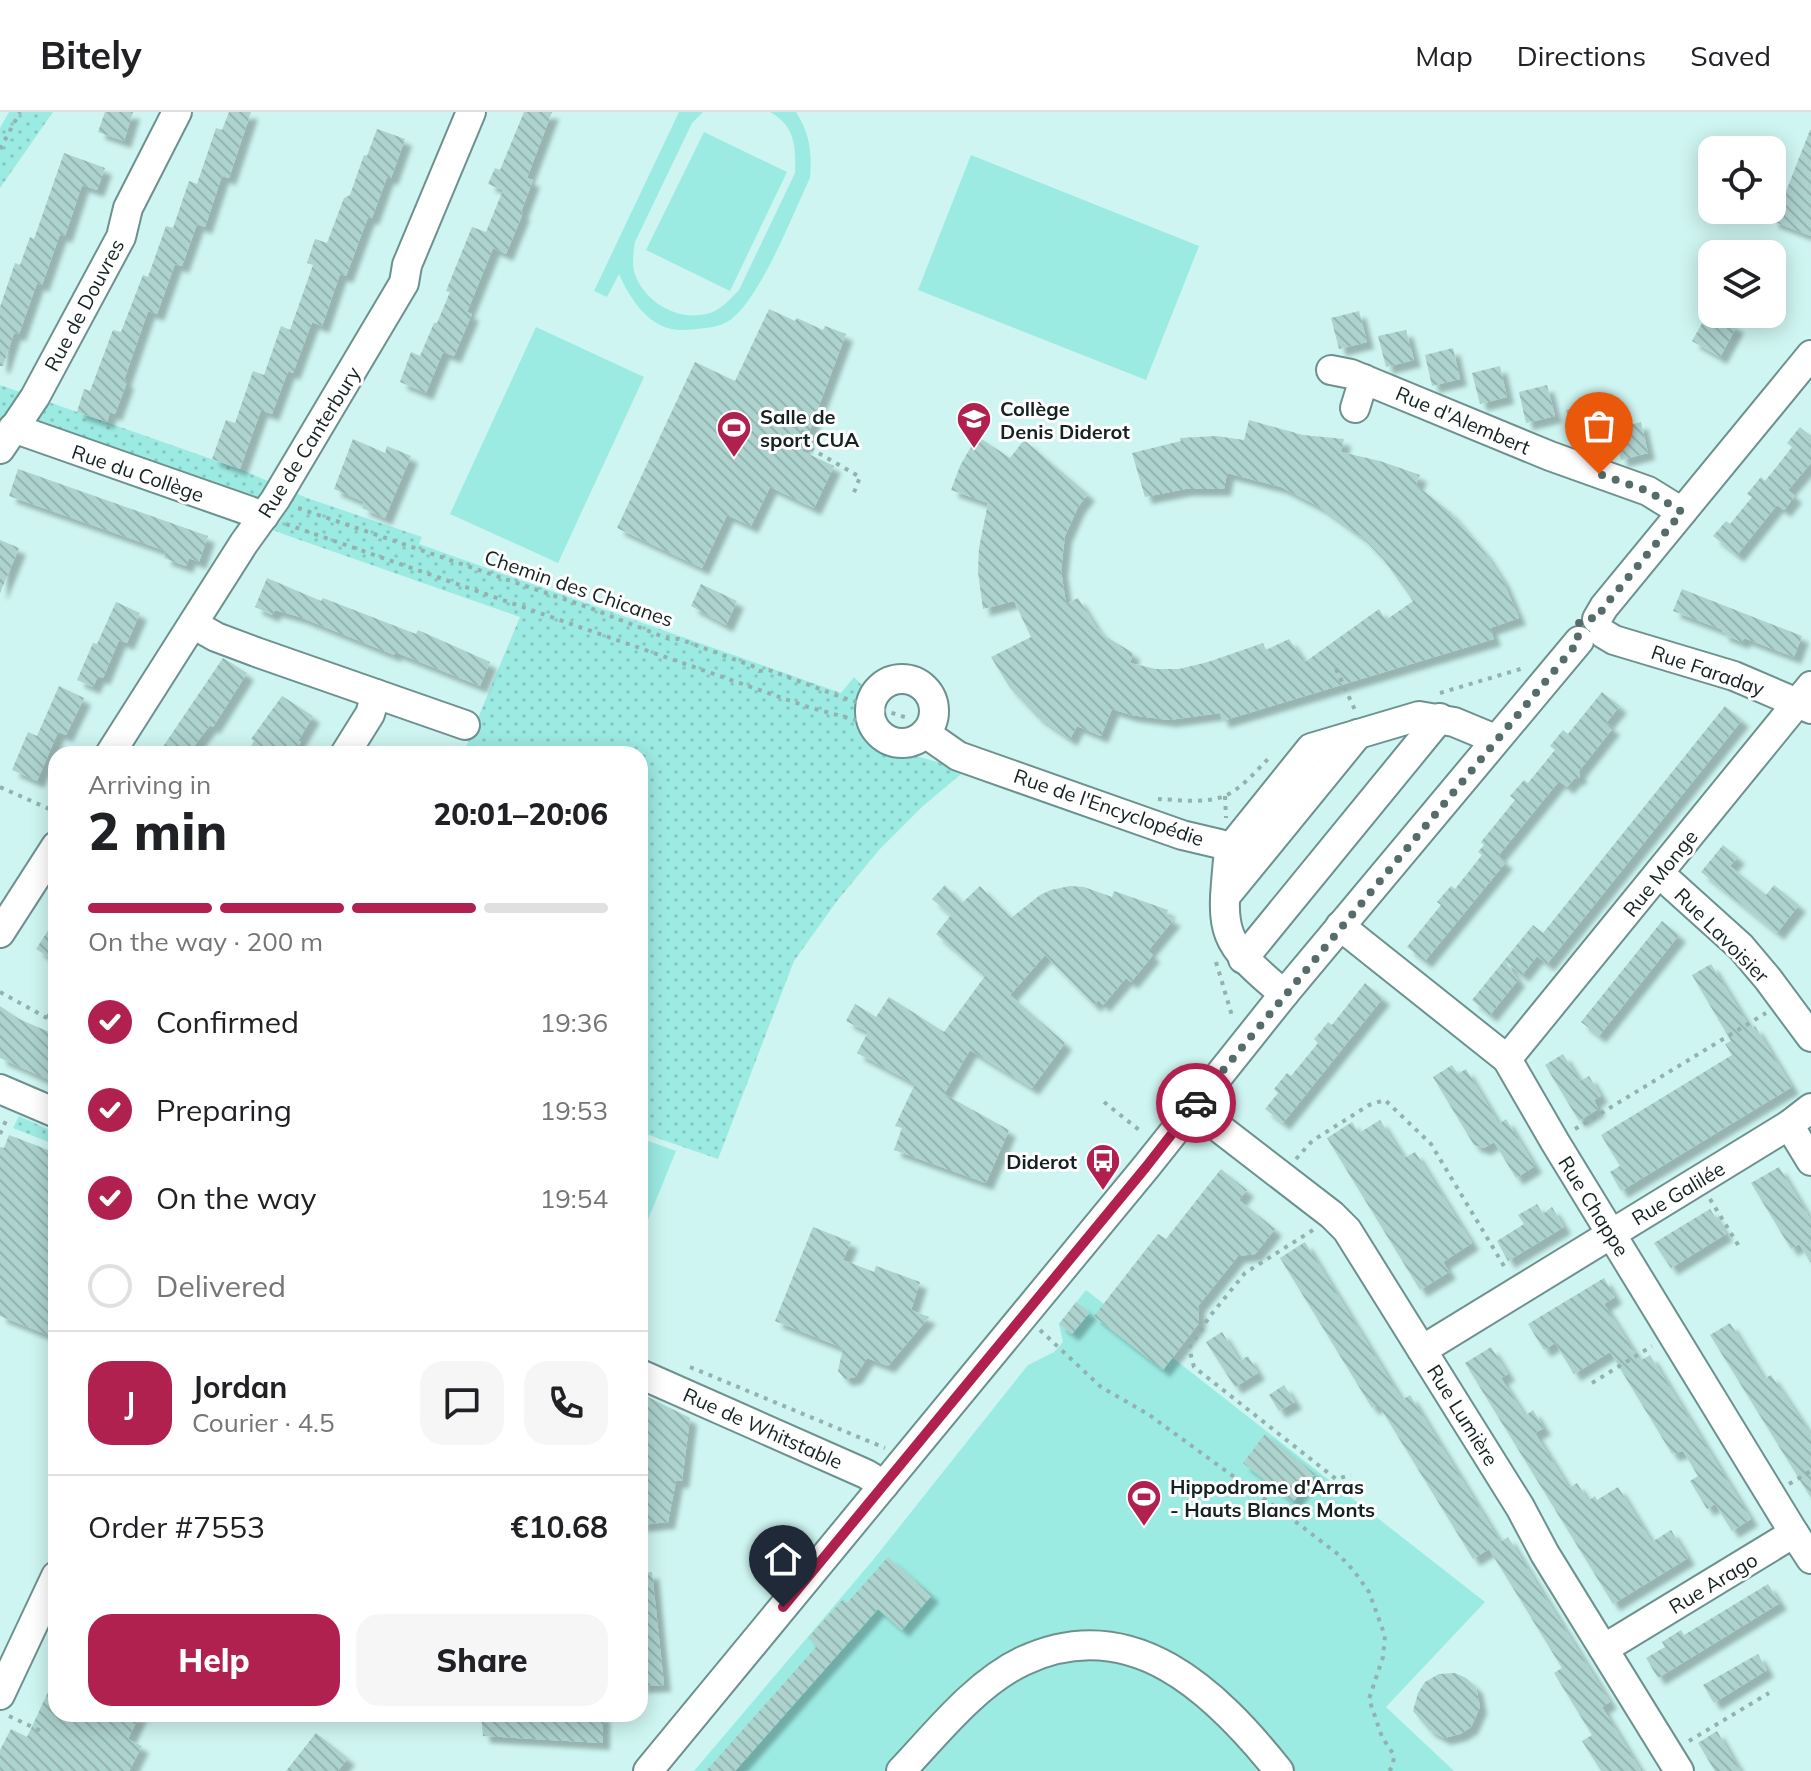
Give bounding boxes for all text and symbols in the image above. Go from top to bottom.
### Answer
text: Bitely [40,31,142,79]
text: Map [1415,38,1473,73]
text: Directions [1517,38,1646,73]
text: Saved [1690,38,1771,73]
map controls [1698,136,1786,328]
button: locate [1698,136,1786,224]
street label: Rue de Douvres [39,235,129,375]
button: layers [1698,240,1786,328]
street label: Rue de Canterbury [252,361,366,522]
street label: Rue d'Alembert [1392,380,1534,460]
pin [1565,392,1633,474]
place label: Collège Denis Diderot [1000,396,1130,444]
school or university icon: Collège Denis Diderot [955,400,993,450]
place label: Salle de sport CUA [760,404,859,452]
icon: bag [1577,404,1621,448]
sports icon: Salle de sport CUA [715,409,753,459]
street label: Rue du Collège [69,439,207,507]
street label: Chemin des Chicanes [481,544,677,632]
street label: Rue Faraday [1648,639,1768,701]
street label: Rue de l'Encyclopédie [1011,763,1207,851]
text: Arriving in [88,768,211,801]
text: 20:01–20:06 [433,795,608,833]
text: 2 min [88,798,227,863]
street label: Rue Monge [1617,824,1703,922]
street label: Rue Lavoisier [1669,882,1775,988]
text: On the way · 200 m [88,925,323,958]
icon: check [88,1000,132,1044]
text: Confirmed [156,1003,299,1041]
text: 19:36 [540,1006,608,1039]
courier [1156,1063,1236,1143]
icon: car [1174,1081,1218,1125]
icon: check [88,1088,132,1132]
text: Preparing [156,1091,292,1129]
text: 19:53 [540,1094,608,1127]
bus stop icon: Diderot [1084,1142,1122,1192]
place label: Diderot [1006,1149,1077,1174]
street label: Rue Chappe [1553,1151,1635,1261]
street label: Rue Galilée [1627,1155,1729,1231]
icon: check [88,1176,132,1220]
text: On the way [156,1179,316,1217]
text: 19:54 [540,1182,608,1215]
text: Delivered [156,1267,286,1305]
street label: Rue Lumière [1422,1360,1504,1470]
button: chat [420,1361,504,1445]
button: phone [524,1361,608,1445]
text: Jordan [192,1368,287,1406]
street label: Rue de Whitstable [679,1382,847,1474]
text: J [125,1384,135,1422]
text: Courier · 4.5 [192,1406,335,1439]
place label: Hippodrome d'Arras - Hauts Blancs Monts [1170,1474,1375,1522]
sports icon: Hippodrome d'Arras - Hauts Blancs Monts [1125,1478,1163,1528]
text: Order #7553 [88,1508,265,1546]
text: €10.68 [511,1508,608,1546]
pin [749,1525,817,1607]
icon: home [761,1537,805,1581]
street label: Rue Arago [1664,1547,1762,1619]
button: Help [88,1614,340,1706]
button: Share [356,1614,608,1706]

